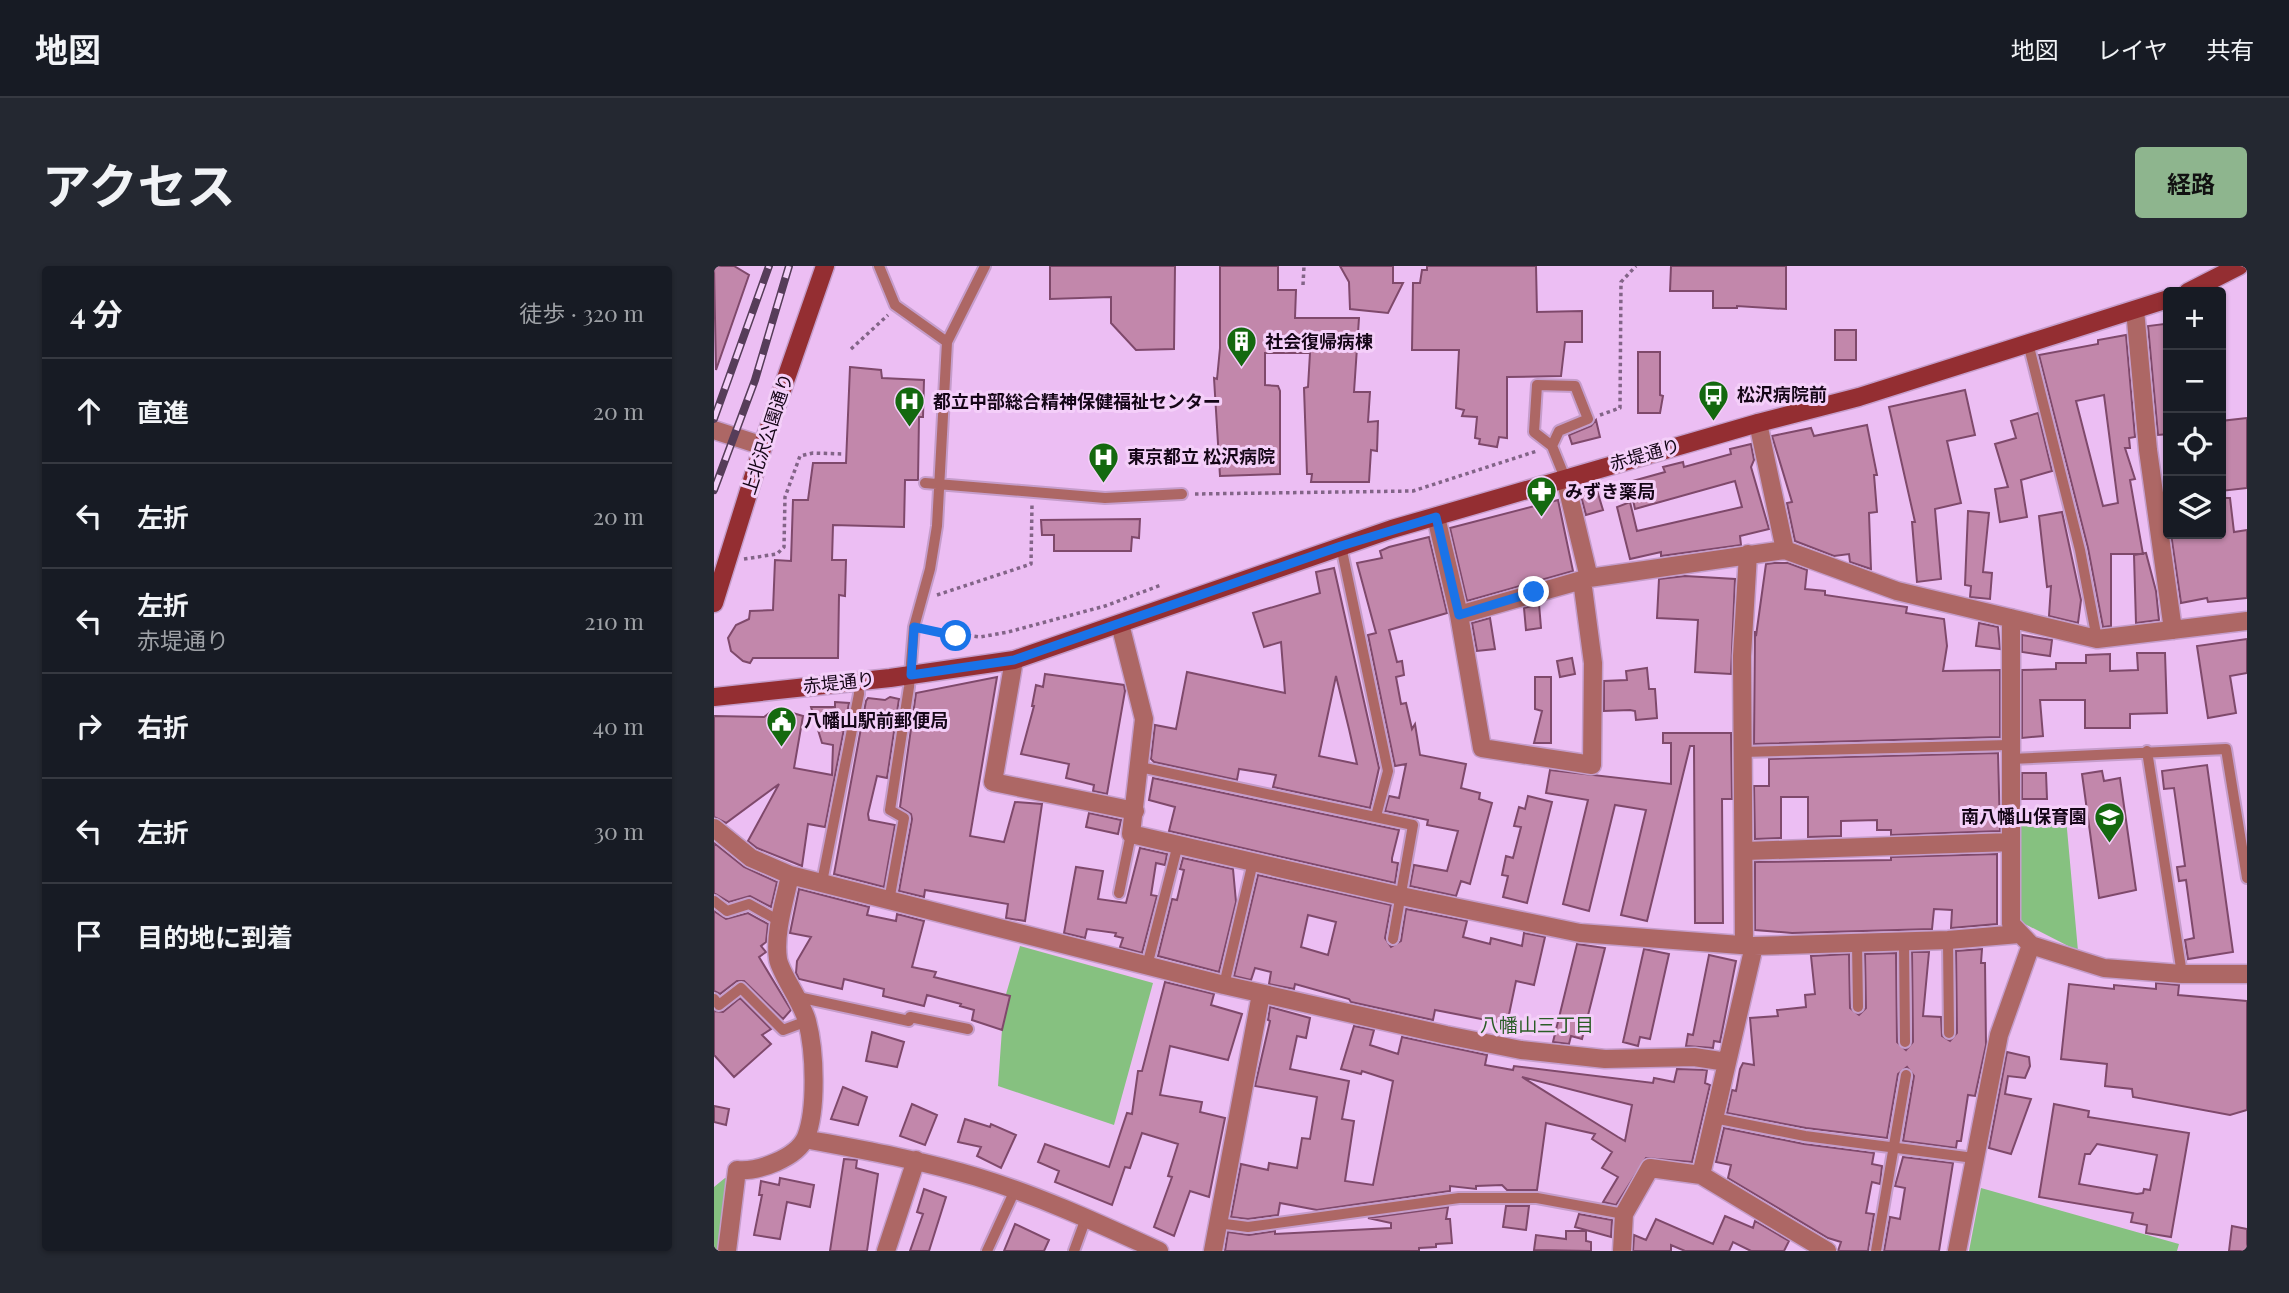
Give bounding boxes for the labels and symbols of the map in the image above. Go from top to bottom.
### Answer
building icon: 社会復帰病棟 [1225,325,1259,369]
place label: 社会復帰病棟 [1265,329,1373,353]
street label: 上北沢公園通り [736,370,798,497]
bus stop icon: 松沢病院前 [1697,378,1731,422]
place label: 松沢病院前 [1737,382,1827,406]
hospital icon: 都立中部総合精神保健福祉センター [893,385,927,429]
place label: 都立中部総合精神保健福祉センター [933,389,1221,413]
street label: 赤堤通り [1607,433,1683,475]
hospital icon: 東京都立 松沢病院 [1087,440,1121,484]
place label: 東京都立 松沢病院 [1127,444,1275,468]
pharmacy icon: みずき薬局 [1525,475,1559,519]
place label: みずき薬局 [1565,479,1655,503]
route end [1518,576,1549,607]
route start [940,620,971,651]
street label: 赤堤通り [802,666,876,698]
public building icon: 八幡山駅前郵便局 [764,704,798,748]
place label: 八幡山駅前郵便局 [804,708,948,732]
school or university icon: 南八幡山保育園 [2093,800,2127,844]
place label: 南八幡山保育園 [1961,804,2087,828]
district label: 八幡山三丁目 [1480,1011,1594,1037]

